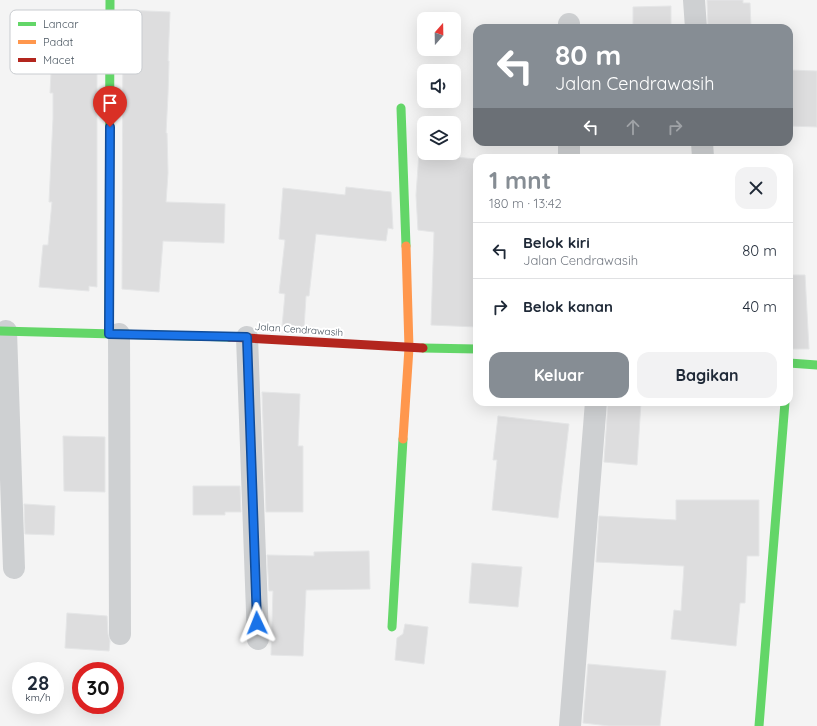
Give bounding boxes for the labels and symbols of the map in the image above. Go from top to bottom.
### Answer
legend [10,10,142,74]
north arrow [417,12,461,56]
text: Lancar [43,17,79,31]
text: Padat [43,35,73,49]
text: Macet [43,53,75,67]
pin [93,86,127,127]
street label: Jalan Cendrawasih [254,320,344,339]
position arrow [236,602,278,644]
speed limit sign: 30 [72,662,124,714]

